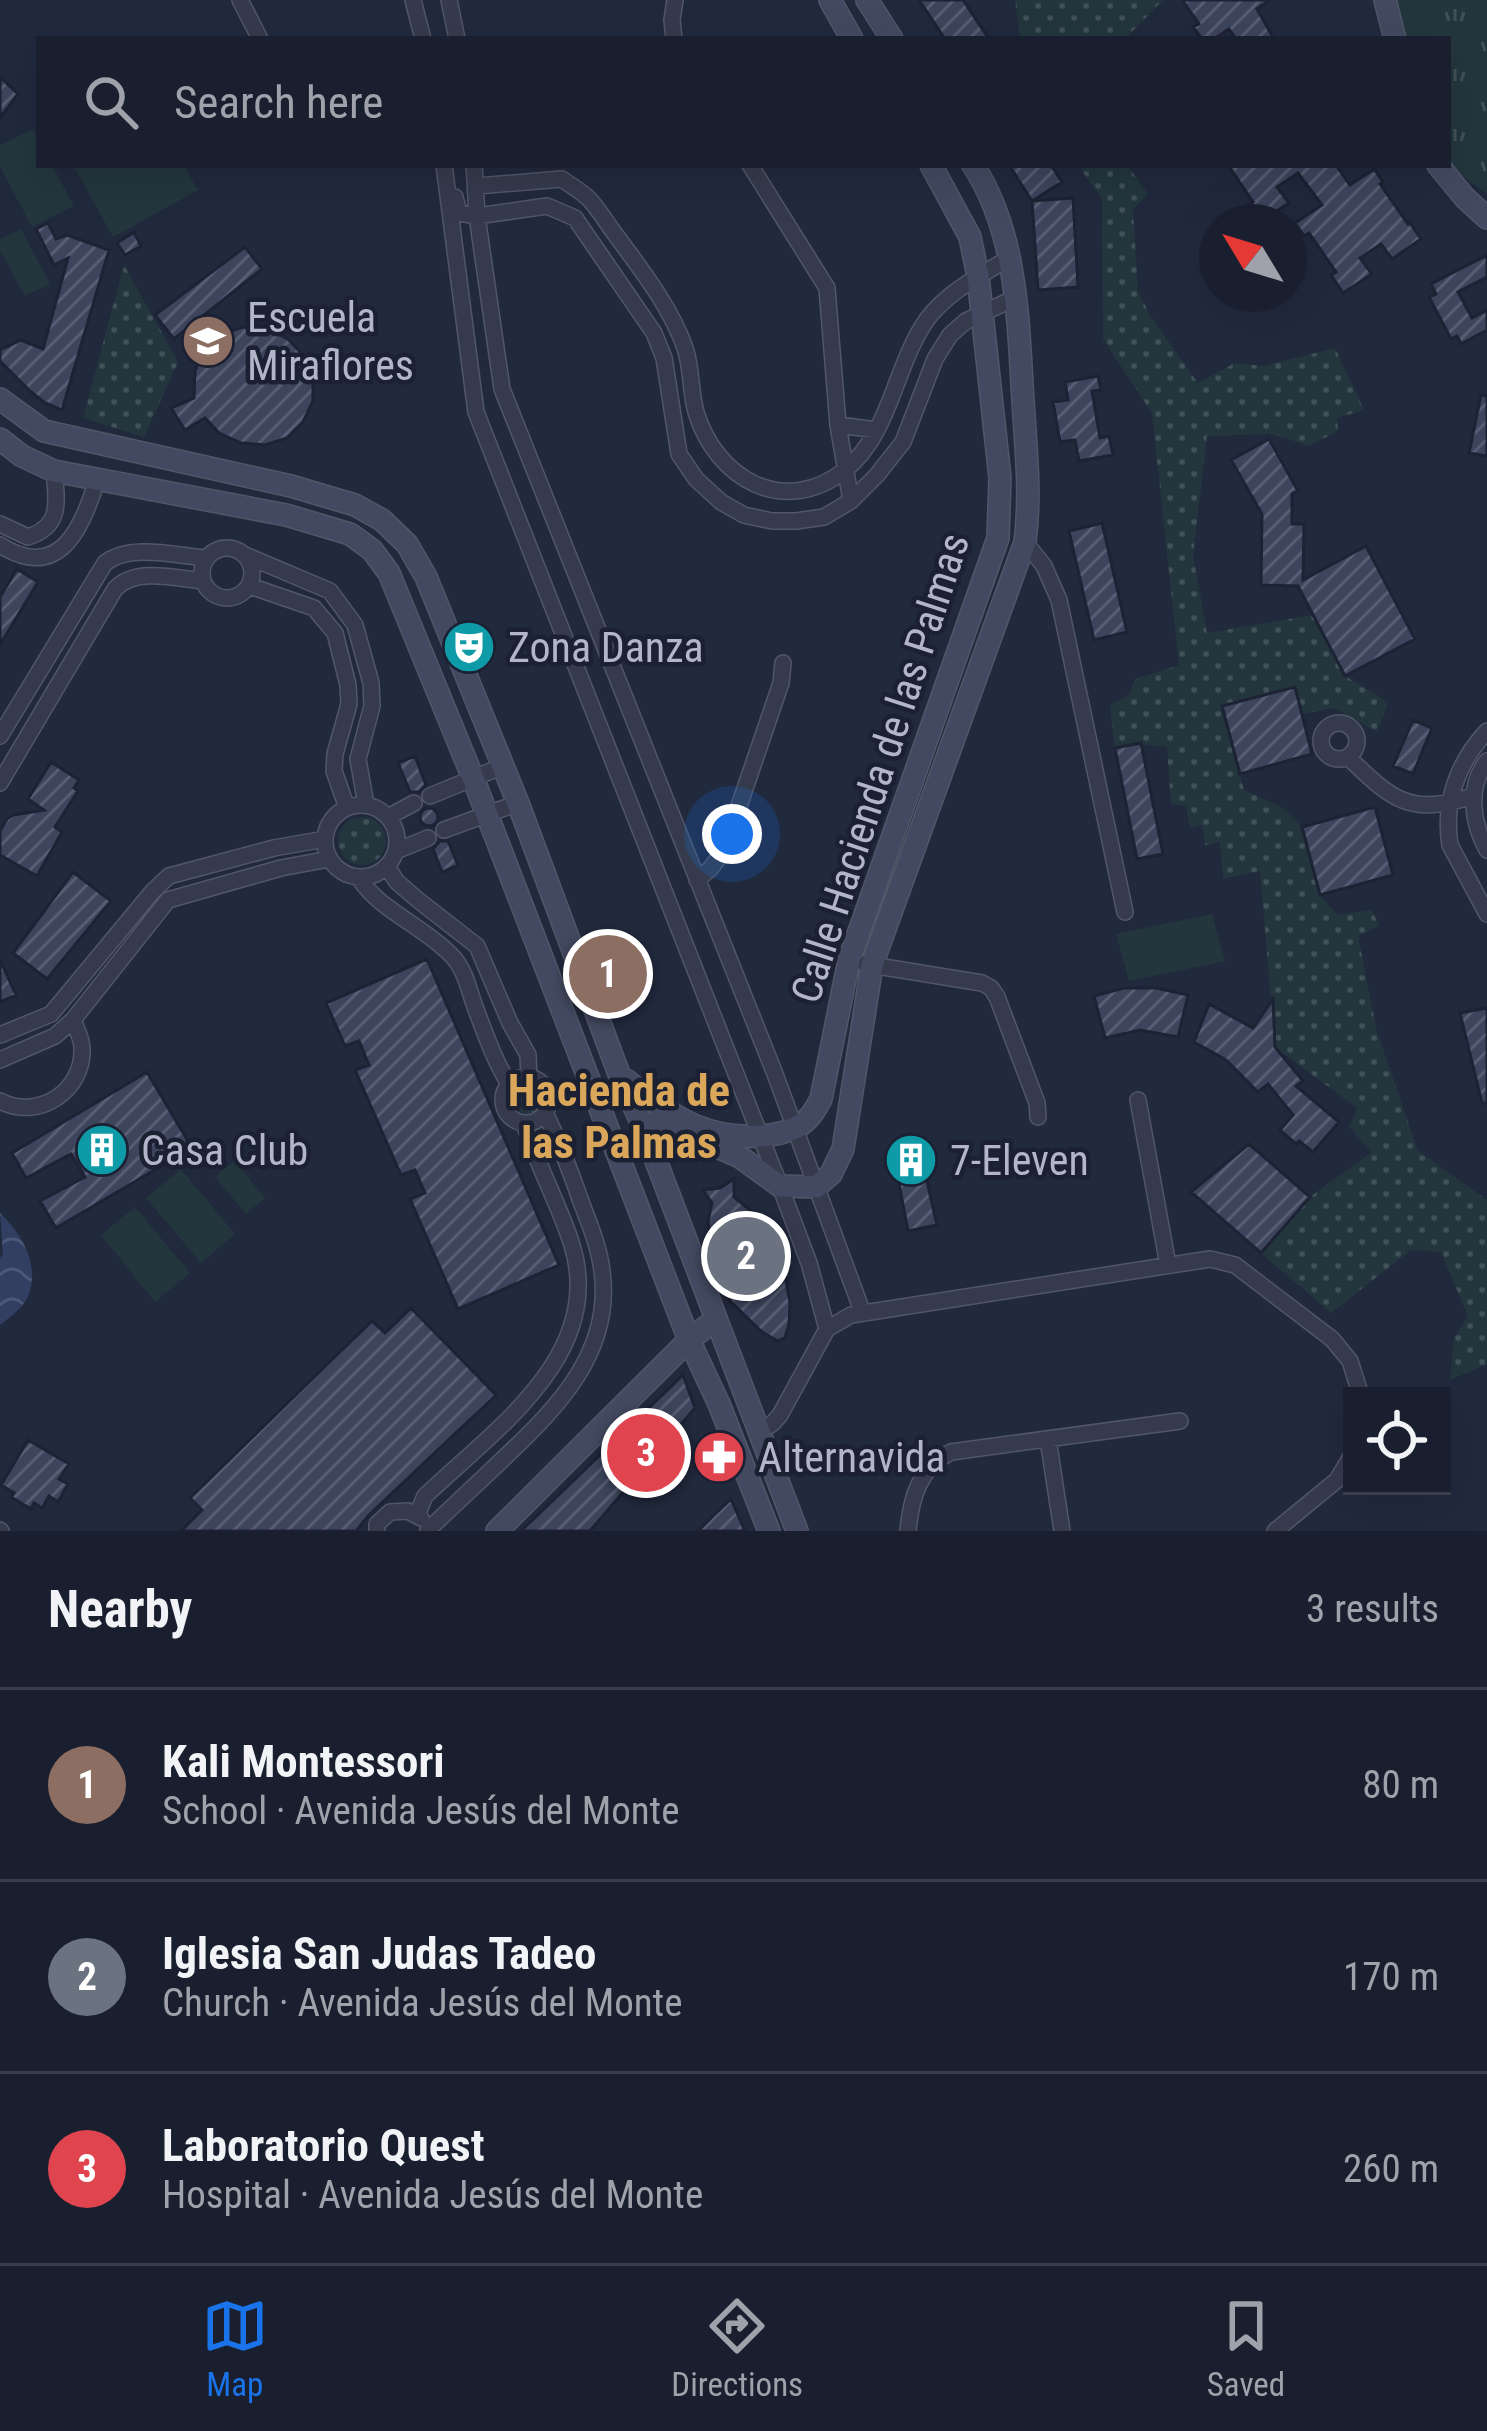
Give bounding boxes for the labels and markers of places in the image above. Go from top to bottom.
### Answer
place label: Escuela Miraflores [247,293,414,390]
school or university icon: Escuela Miraflores [180,313,236,369]
theatre icon: Zona Danza [441,619,497,675]
place label: Zona Danza [508,623,704,672]
pin: 1 [569,929,647,1019]
building icon: Casa Club [74,1122,130,1178]
place label: Casa Club [141,1126,308,1175]
building icon: 7-Eleven [883,1132,939,1188]
place label: 7-Eleven [950,1136,1089,1185]
pin: 2 [707,1211,785,1301]
pin: 3 [607,1408,685,1498]
pharmacy icon: Alternavida [691,1429,747,1485]
place label: Alternavida [758,1433,945,1482]

